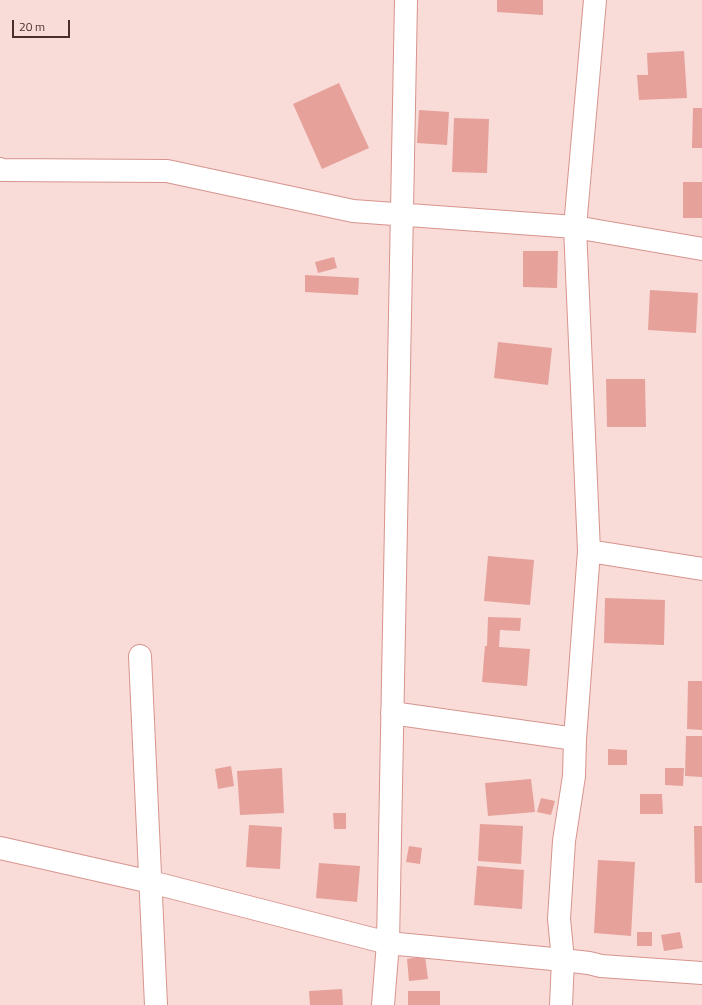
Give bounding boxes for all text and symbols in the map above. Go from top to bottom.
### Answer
scale bar [14,12,72,38]
text: 20 m [19,17,45,36]

